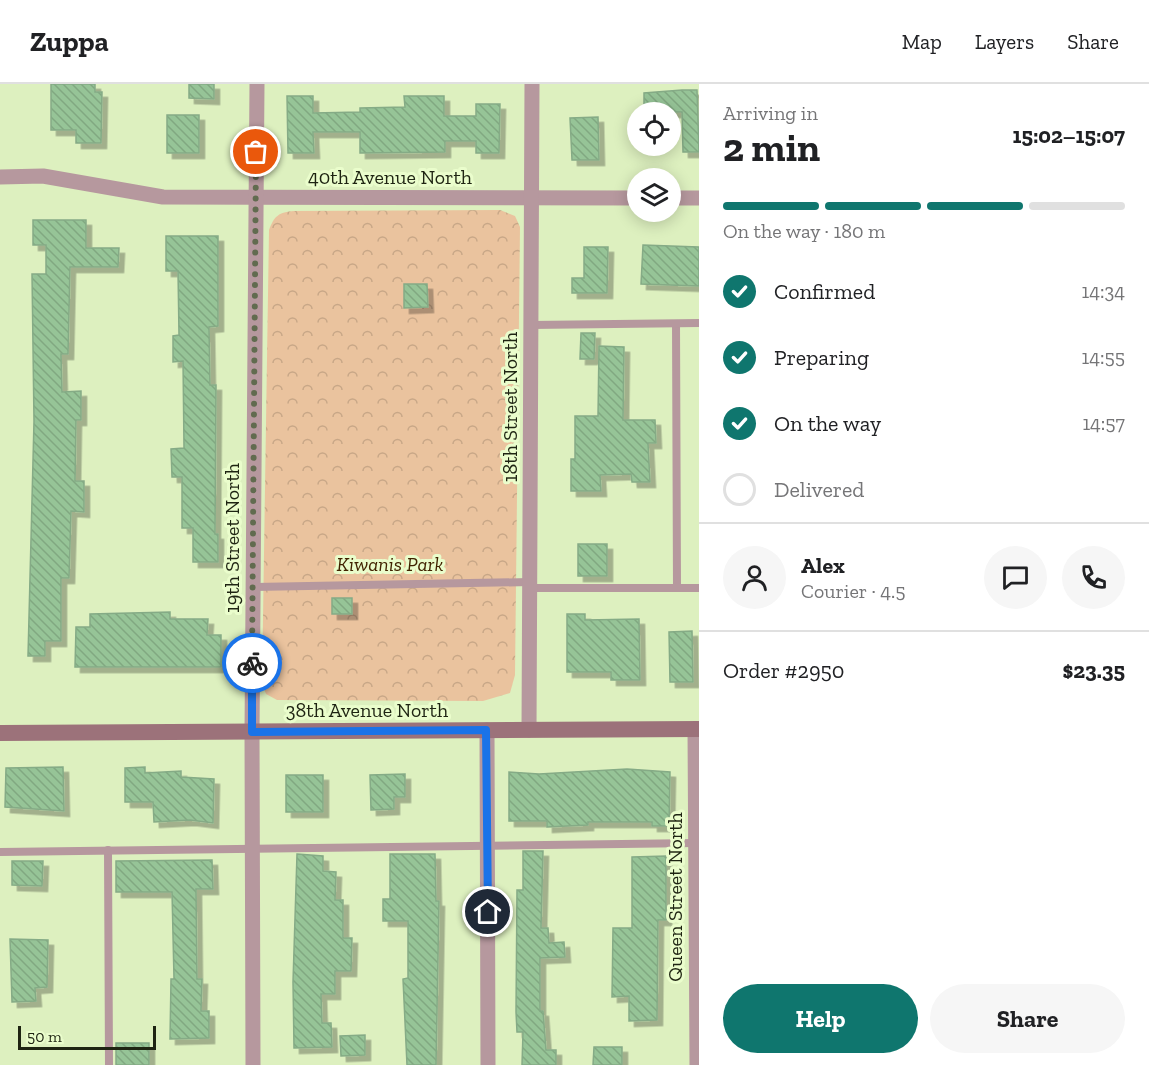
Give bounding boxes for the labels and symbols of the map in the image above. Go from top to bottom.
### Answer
pin [230,126,281,177]
street label: 40th Avenue North [308,165,473,189]
street label: 18th Street North [498,331,522,482]
street label: 19th Street North [220,462,244,613]
park label: Kiwanis Park [337,552,443,576]
courier [222,633,282,693]
street label: 38th Avenue North [286,698,449,722]
street label: Queen Street North [663,811,687,982]
pin [462,886,513,937]
scale bar [18,1023,156,1050]

